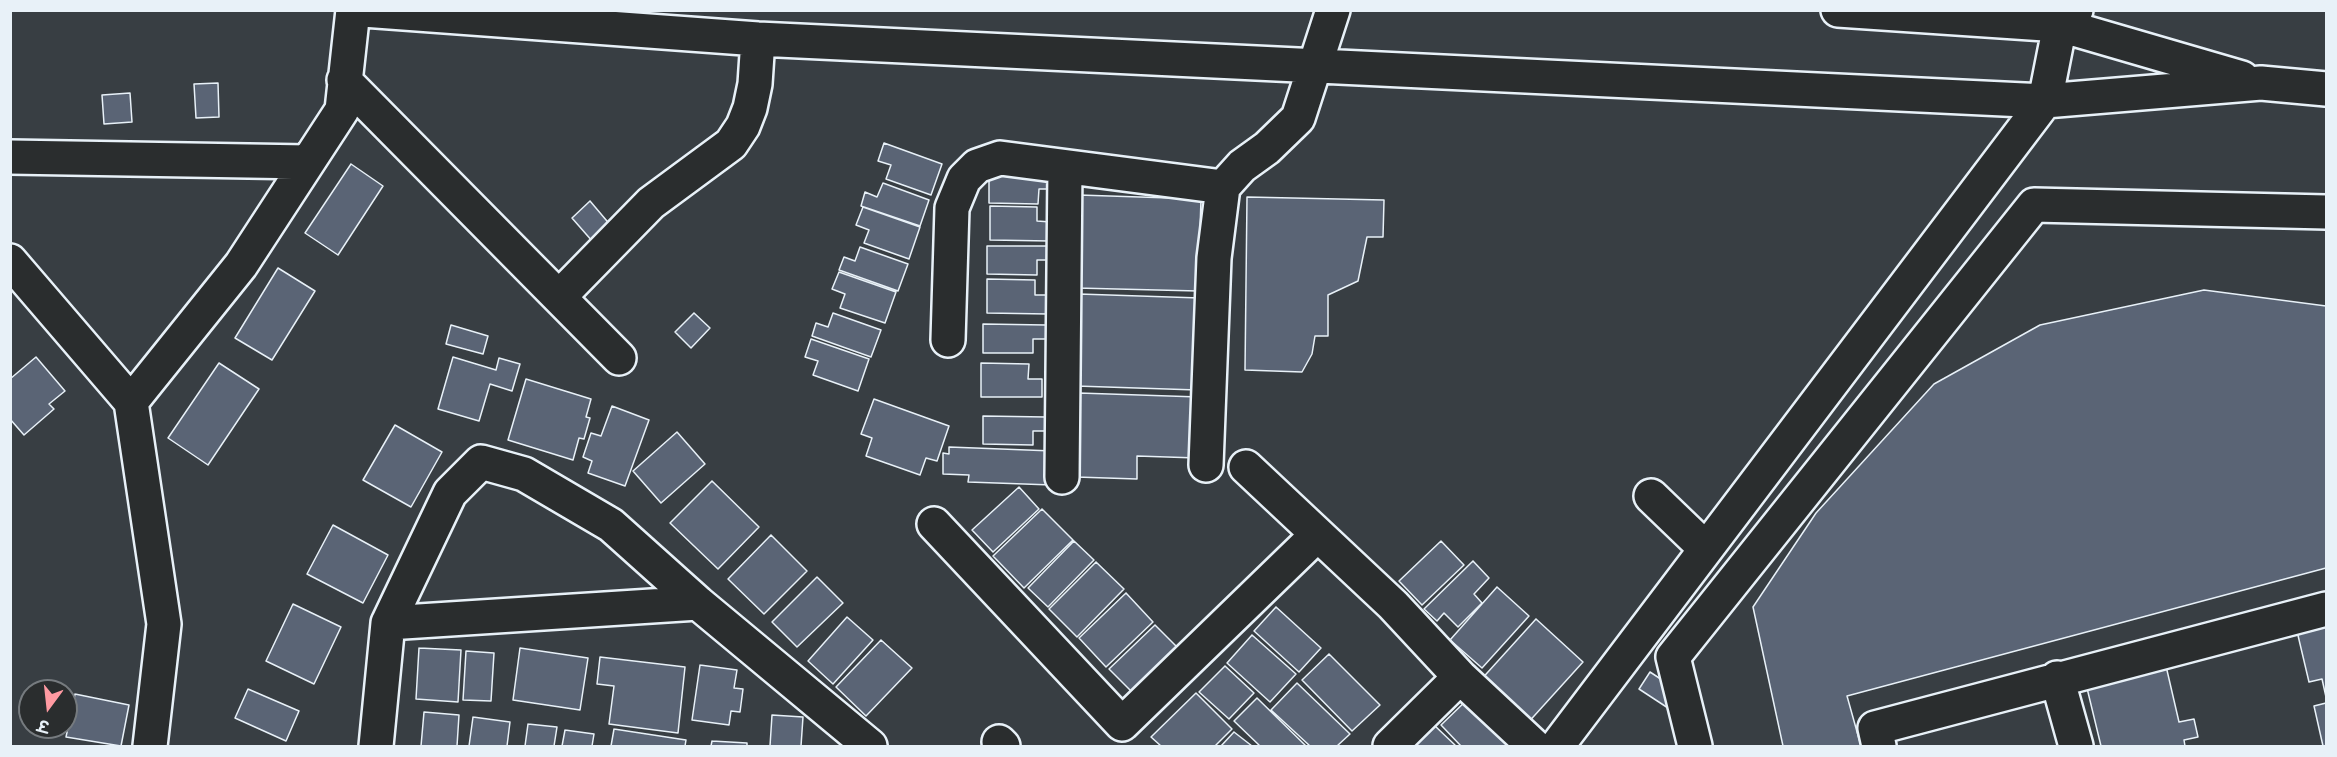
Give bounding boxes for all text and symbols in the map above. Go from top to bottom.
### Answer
north arrow [18,679,78,739]
text: उ [36,714,51,735]

